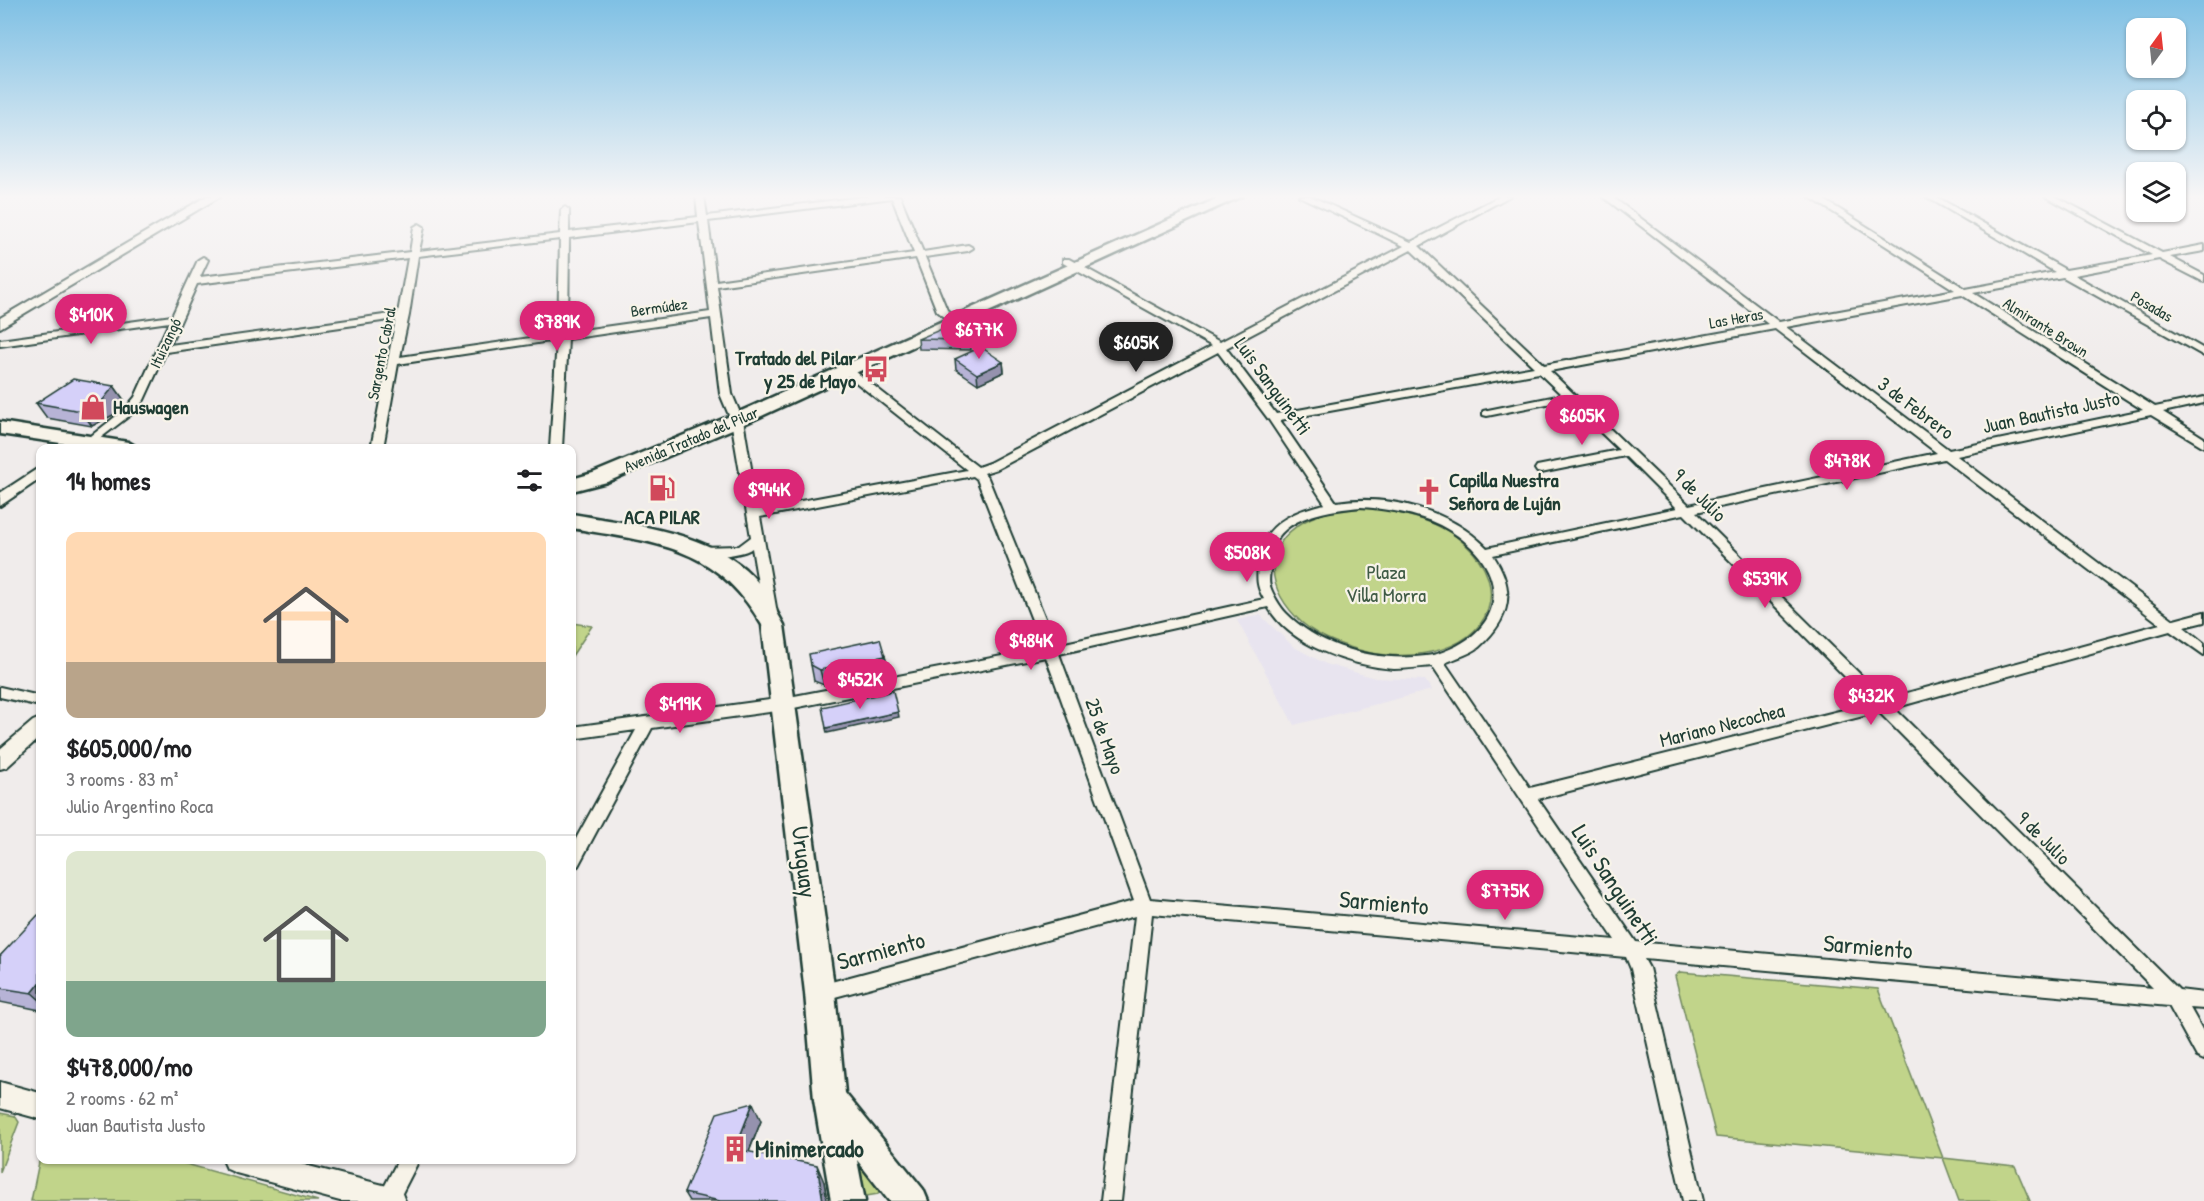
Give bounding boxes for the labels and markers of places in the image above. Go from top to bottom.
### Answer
pin: $410K [49,294,133,345]
pin: $789K [515,301,599,352]
pin: $677K [937,309,1021,360]
pin: $605K [1094,322,1178,373]
place label: Tratado del Pilar y 25 de Mayo [734,344,856,395]
bus stop icon: Tratado del Pilar y 25 de Mayo [861,354,891,384]
shop icon: Hauswagen [78,392,108,422]
place label: Hauswagen [113,393,189,421]
pin: $605K [1540,395,1624,446]
pin: $478K [1805,440,1889,491]
place label: Capilla Nuestra Señora de Luján [1449,466,1561,516]
pin: $944K [727,469,811,520]
fuel station icon: ACA PILAR [647,473,677,503]
church icon: Capilla Nuestra Señora de Luján [1414,477,1444,507]
place label: ACA PILAR [624,503,700,530]
pin: $508K [1205,532,1289,583]
pin: $539K [1723,558,1807,609]
pin: $484K [989,620,1073,671]
pin: $452K [818,659,902,710]
pin: $432K [1829,675,1913,726]
pin: $419K [638,683,722,734]
pin: $775K [1463,870,1547,921]
place label: Minimercado [755,1132,864,1164]
building icon: Minimercado [720,1134,750,1164]

